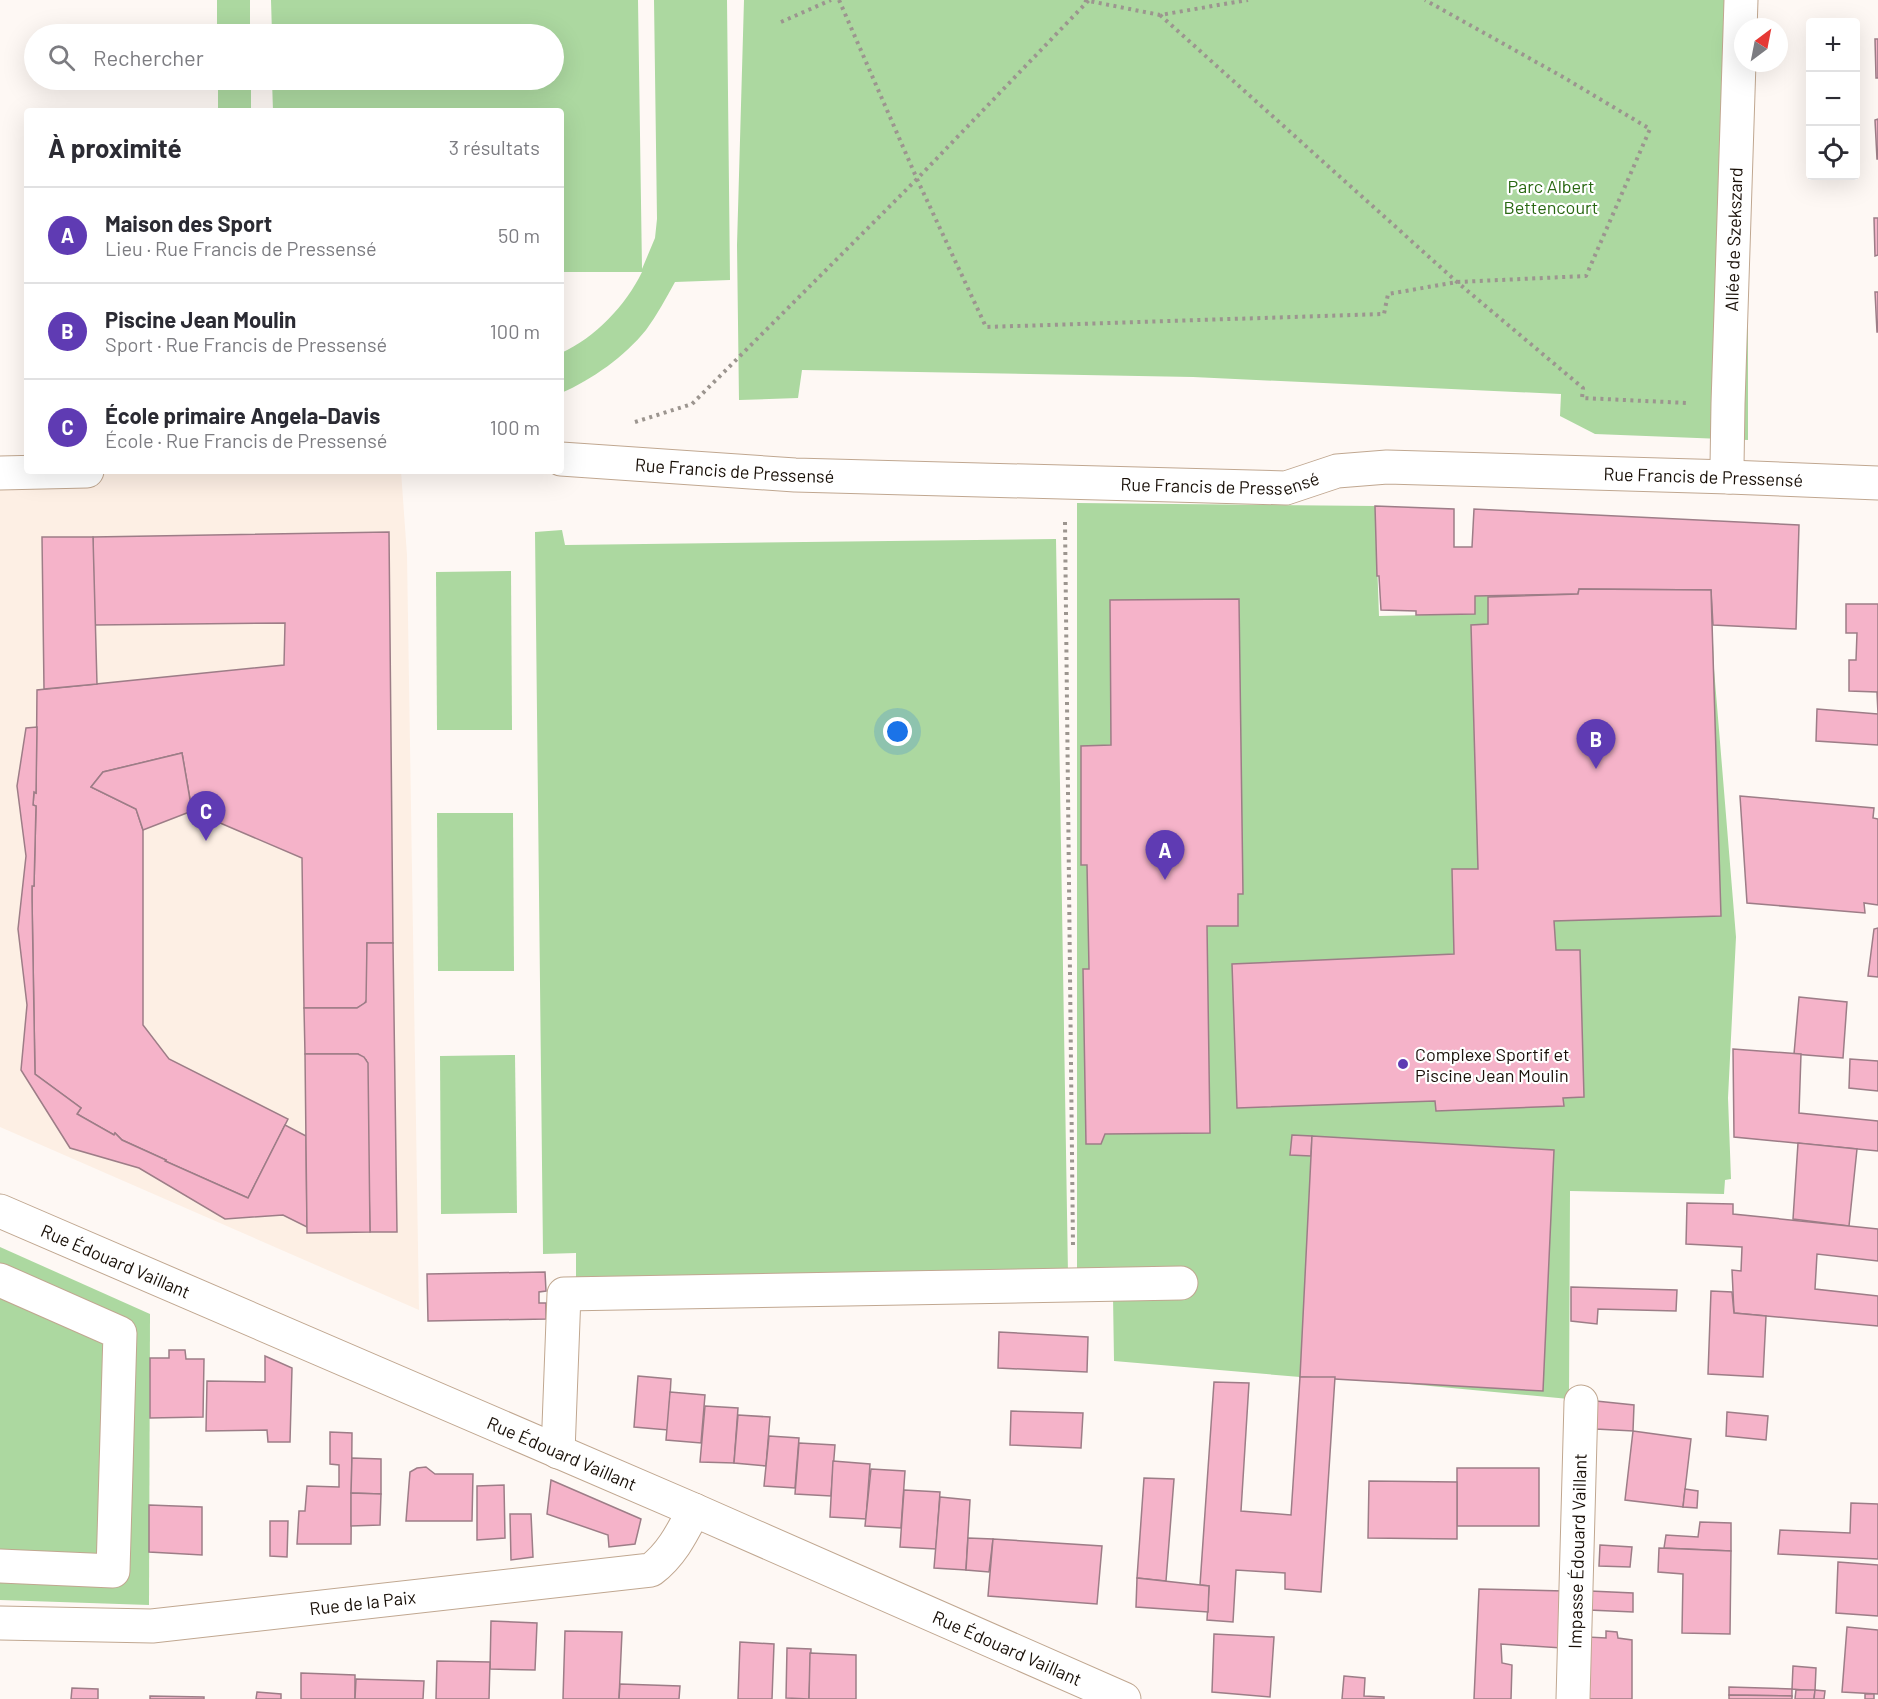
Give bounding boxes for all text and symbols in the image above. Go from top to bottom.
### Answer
north arrow [1734,18,1788,72]
map controls [1806,18,1860,180]
button: + [1806,18,1860,72]
search box [24,24,564,90]
icon: search [45,41,78,74]
text: Rechercher [93,44,204,70]
button: − [1806,72,1860,126]
button: locate [1806,126,1860,180]
text: À proximité [48,132,182,163]
text: 3 résultats [449,135,540,159]
street label: Allée de Szekszard [1720,167,1747,312]
park label: Parc Albert Bettencourt [1504,175,1598,218]
text: Maison des Sport [105,210,272,236]
text: A [61,223,74,247]
text: 50 m [498,223,540,247]
text: Lieu · Rue Francis de Pressensé [105,236,377,260]
text: Piscine Jean Moulin [105,306,296,332]
text: B [61,319,74,343]
text: 100 m [490,319,540,343]
text: Sport · Rue Francis de Pressensé [105,332,387,356]
text: École primaire Angela-Davis [105,402,380,428]
text: C [61,415,74,439]
text: 100 m [490,415,540,439]
text: École · Rue Francis de Pressensé [105,428,388,452]
street label: Rue Francis de Pressensé [634,453,835,487]
street label: Rue Francis de Pressensé [1603,462,1803,491]
street label: Rue Francis de Pressensé [1120,467,1322,500]
your location [883,717,912,746]
pin: B [1576,720,1616,769]
pin: C [186,792,226,841]
pin: A [1146,830,1184,880]
place label: Complexe Sportif et Piscine Jean Moulin [1415,1043,1570,1086]
marker: Complexe Sportif et Piscine Jean Moulin [1396,1057,1410,1071]
street label: Rue Édouard Vaillant [38,1219,194,1303]
street label: Rue Édouard Vaillant [484,1411,640,1495]
street label: Impasse Édouard Vaillant [1563,1453,1591,1649]
street label: Rue de la Paix [308,1585,417,1619]
street label: Rue Édouard Vaillant [930,1605,1085,1690]

